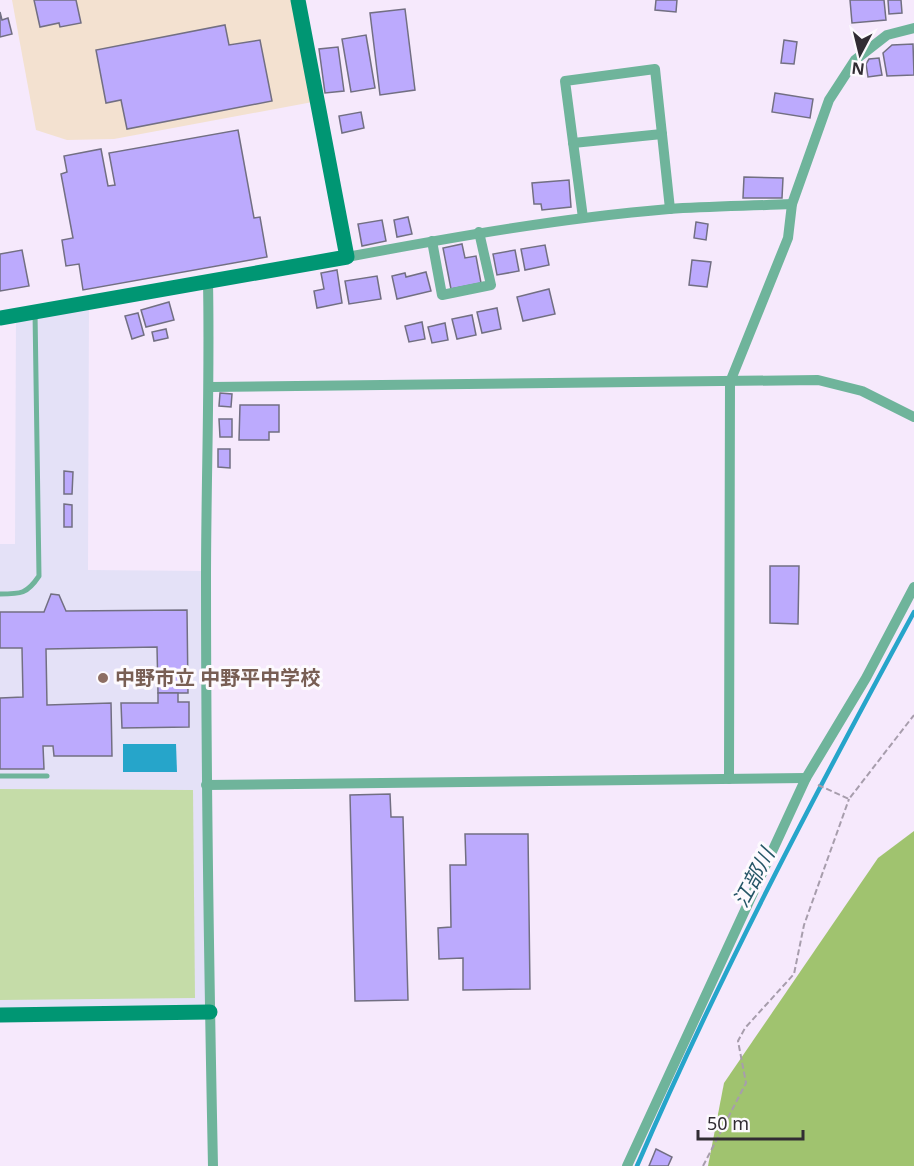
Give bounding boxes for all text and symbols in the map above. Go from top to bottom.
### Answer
north arrow [830,24,890,84]
text: N [850,57,866,81]
place label: 中野市立 中野平中学校 [115,664,320,691]
marker: 中野市立 中野平中学校 [96,671,110,685]
water label: 江部川 [726,841,781,912]
scale bar [698,1103,803,1141]
text: 50 m [707,1111,749,1135]

